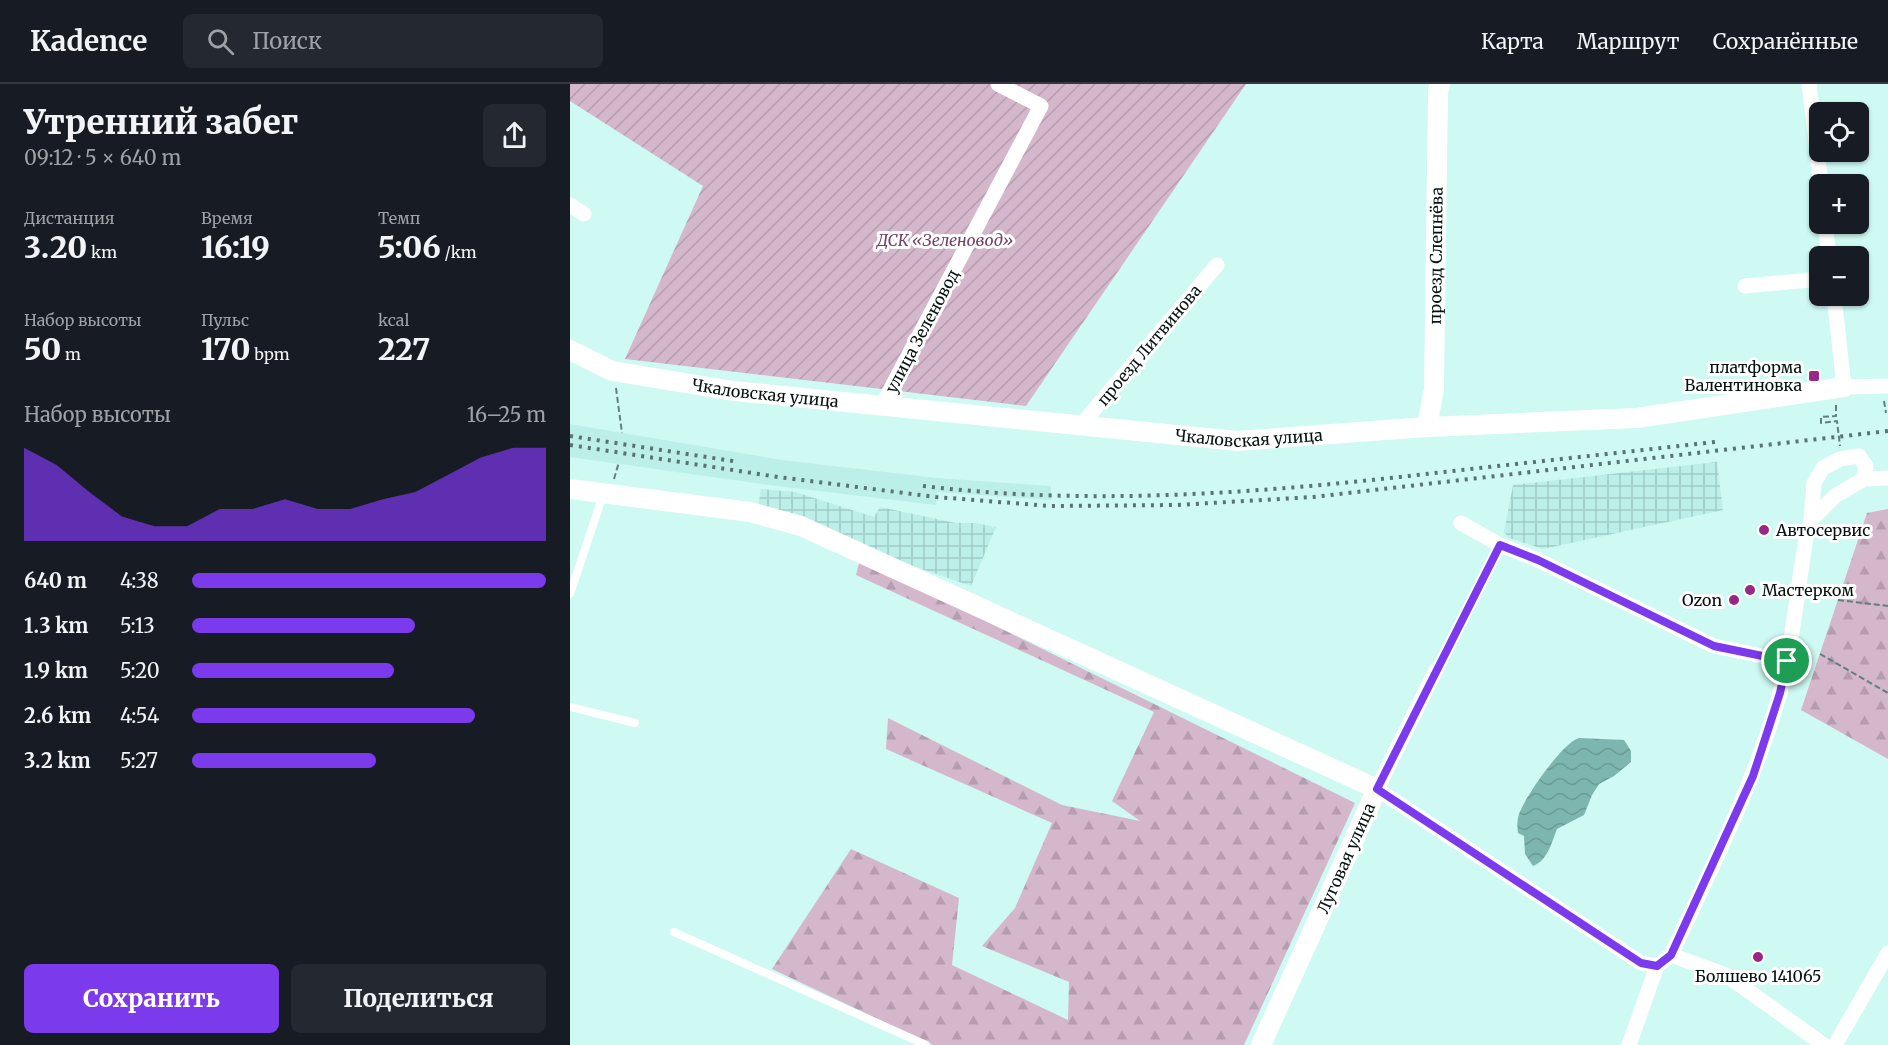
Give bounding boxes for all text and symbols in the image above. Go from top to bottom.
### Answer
search box [183,14,603,68]
text: Kadence [30,23,147,59]
icon: search [204,25,237,58]
text: Поиск [252,27,322,55]
text: Карта [1481,28,1544,55]
text: Маршрут [1577,28,1680,55]
text: Сохранённые [1713,28,1858,55]
text: Утренний забег [24,102,298,143]
map controls [1809,102,1869,306]
button: locate [1809,102,1869,162]
button: share [483,104,546,167]
text: 09:12 · 5 × 640 m [24,145,181,170]
button: + [1809,174,1869,234]
street label: проезд Слепнёва [1425,186,1447,325]
text: Дистанция [24,208,115,228]
text: Время [201,208,253,228]
text: Темп [378,208,420,228]
text: 3.20 [24,228,87,266]
text: 16:19 [201,228,270,266]
text: 5:06 [378,228,441,266]
park label: ДСК «Зеленовод» [876,230,1013,250]
text: km [87,242,117,262]
text: /km [441,242,477,262]
button: − [1809,246,1869,306]
street label: улица Зеленовод [881,266,963,396]
street label: проезд Литвинова [1093,280,1206,409]
text: Набор высоты [24,310,142,330]
text: Пульс [201,310,249,330]
text: kcal [378,310,409,330]
text: 50 [24,330,61,368]
text: 170 [201,330,251,368]
text: 227 [378,330,430,368]
text: m [61,344,81,364]
text: bpm [251,344,290,364]
place label: платформа Валентиновка [1685,357,1802,395]
marker: платформа Валентиновка [1807,369,1821,383]
street label: Чкаловская улица [690,374,840,411]
text: Набор высоты [24,402,171,427]
text: 16–25 m [467,402,546,427]
street label: Чкаловская улица [1174,425,1324,451]
place label: Автосервис [1775,520,1870,540]
marker: Автосервис [1757,523,1771,537]
text: 640 m [24,568,87,593]
text: 4:38 [120,568,159,593]
place label: Мастерком [1762,580,1854,600]
marker: Мастерком [1743,583,1757,597]
place label: Ozon [1682,590,1722,610]
marker: Ozon [1727,593,1741,607]
text: 1.3 km [24,613,88,638]
text: 5:13 [120,613,155,638]
pin [1761,635,1812,686]
icon: arrive [1770,644,1803,677]
text: 1.9 km [24,658,88,683]
text: 5:20 [120,658,160,683]
text: 2.6 km [24,703,91,728]
text: 4:54 [120,703,159,728]
text: 3.2 km [24,748,91,773]
text: 5:27 [120,748,158,773]
street label: Луговая улица [1313,799,1379,916]
marker: Болшево 141065 [1751,950,1765,964]
button: Сохранить [24,964,279,1033]
button: Поделиться [291,964,546,1033]
place label: Болшево 141065 [1695,966,1821,986]

